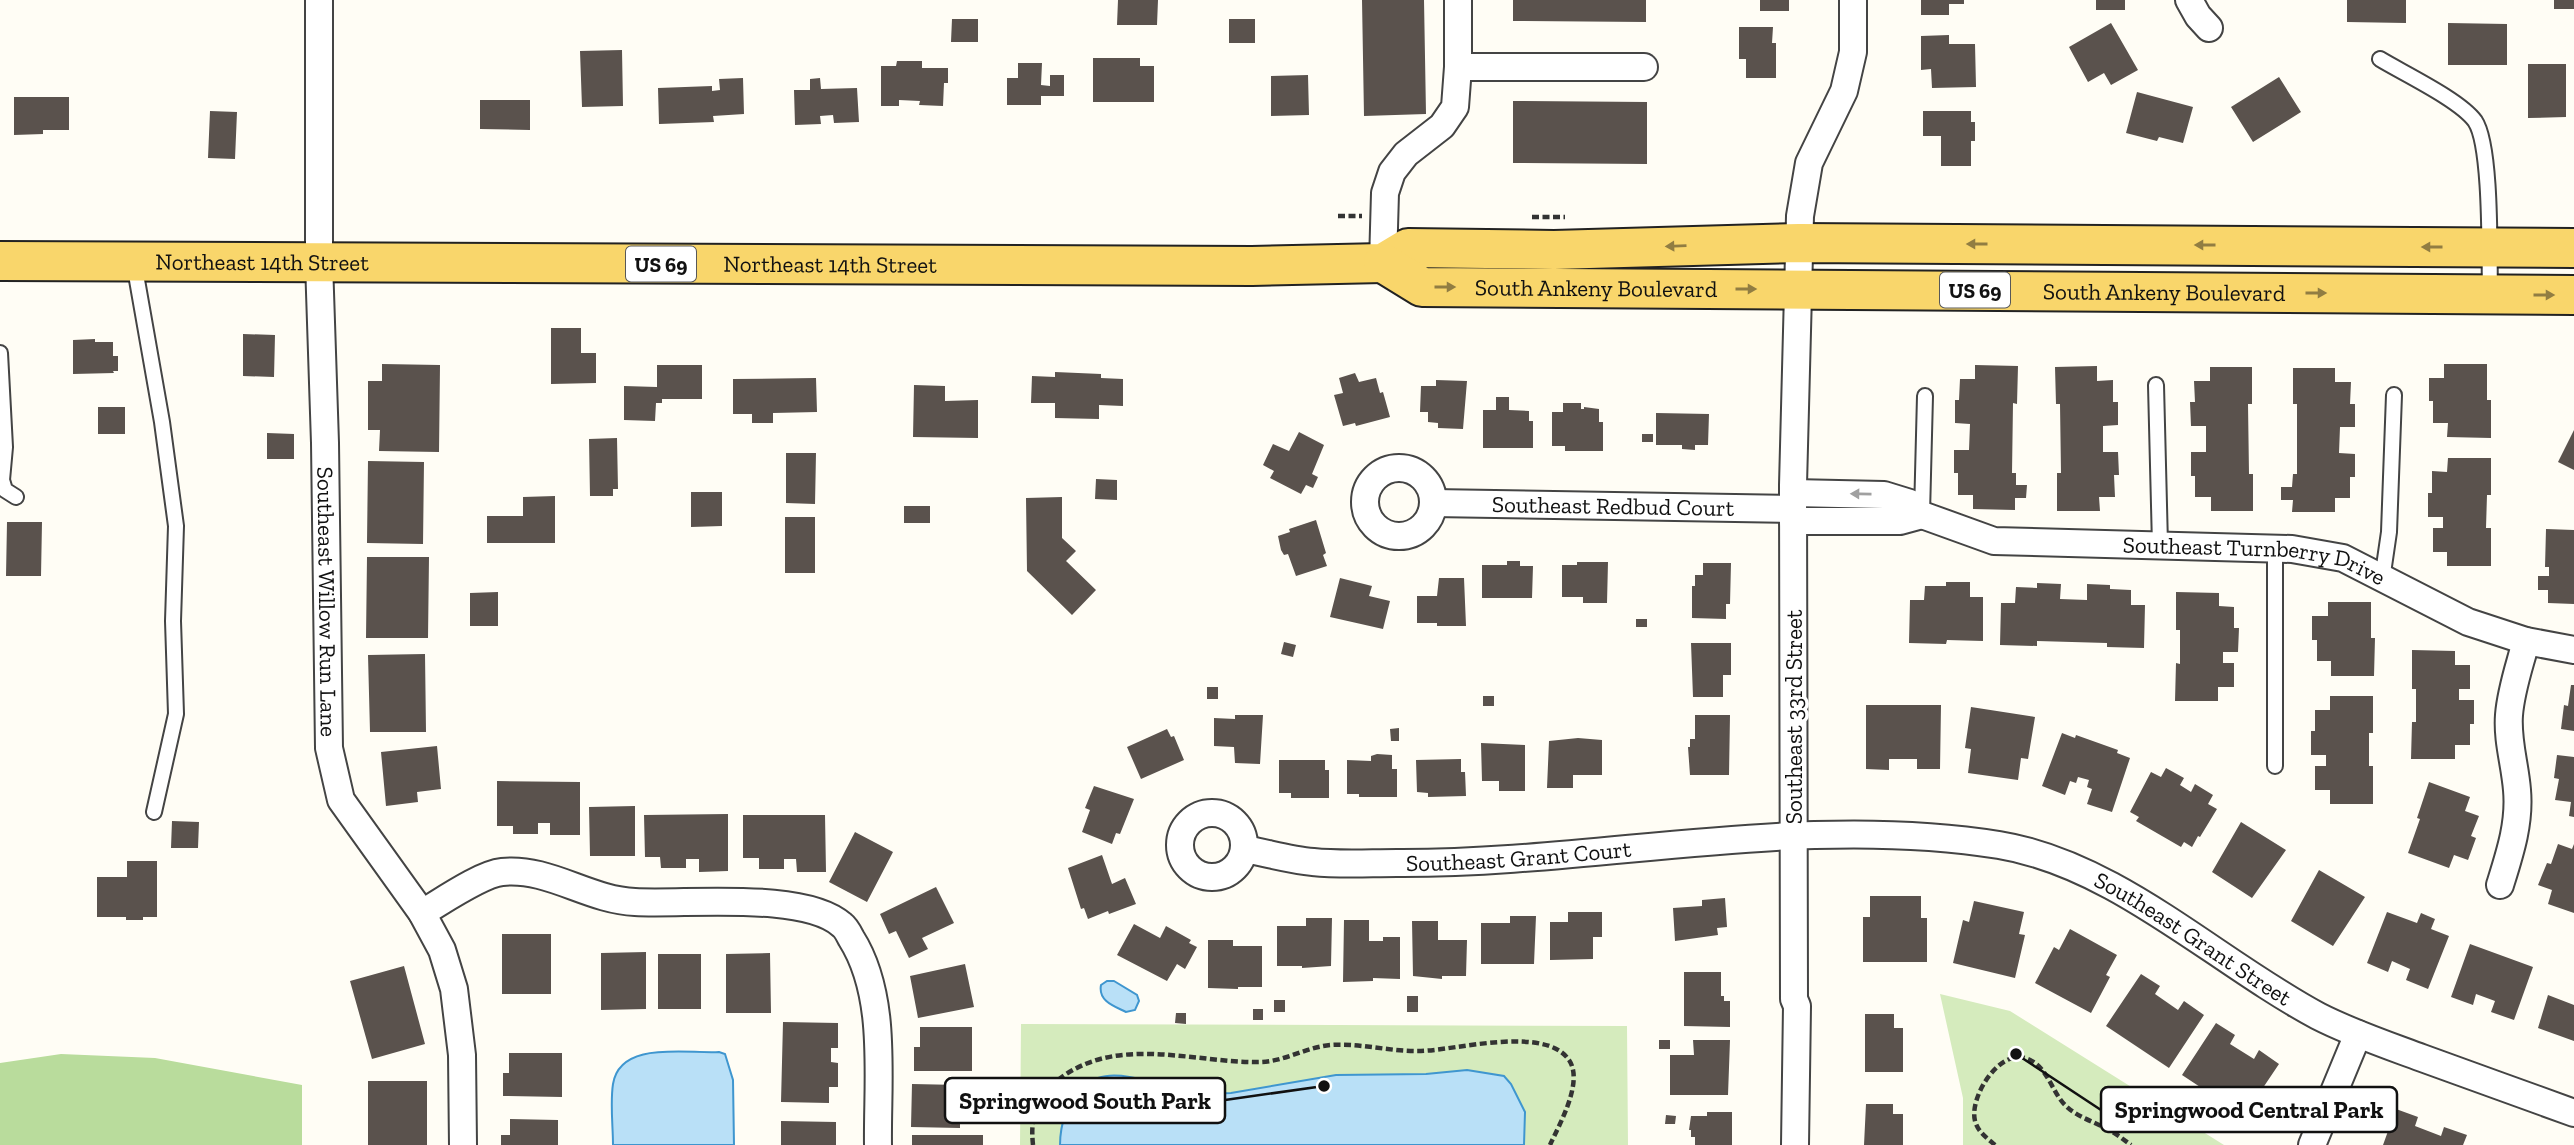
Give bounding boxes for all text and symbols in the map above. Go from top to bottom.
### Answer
one-way arrow [1966,238,1988,250]
one-way arrow [2194,239,2216,251]
one-way arrow [1665,241,1687,252]
one-way arrow [2421,241,2443,253]
road number: US 69 [626,246,696,282]
street label: Northeast 14th Street [155,248,369,276]
street label: Northeast 14th Street [723,250,937,279]
road number: US 69 [1940,272,2010,308]
street label: South Ankeny Boulevard [1475,273,1718,303]
street label: South Ankeny Boulevard [2043,277,2286,307]
one-way arrow [1434,281,1456,293]
one-way arrow [1735,283,1757,295]
one-way arrow [2305,287,2327,299]
one-way arrow [2533,289,2555,301]
street label: Southeast Willow Run Lane [311,467,343,737]
one-way arrow [1850,488,1872,500]
street label: Southeast Redbud Court [1492,490,1735,522]
street label: Southeast Turnberry Drive [2122,530,2390,591]
street label: Southeast 33rd Street [1780,609,1808,824]
street label: Southeast Grant Court [1406,835,1633,877]
street label: Southeast Grant Street [2090,865,2297,1012]
callout: Springwood South Park [945,1078,1225,1123]
text: Springwood South Park [959,1086,1211,1115]
callout: Springwood Central Park [2101,1087,2397,1132]
text: Springwood Central Park [2115,1095,2383,1124]

